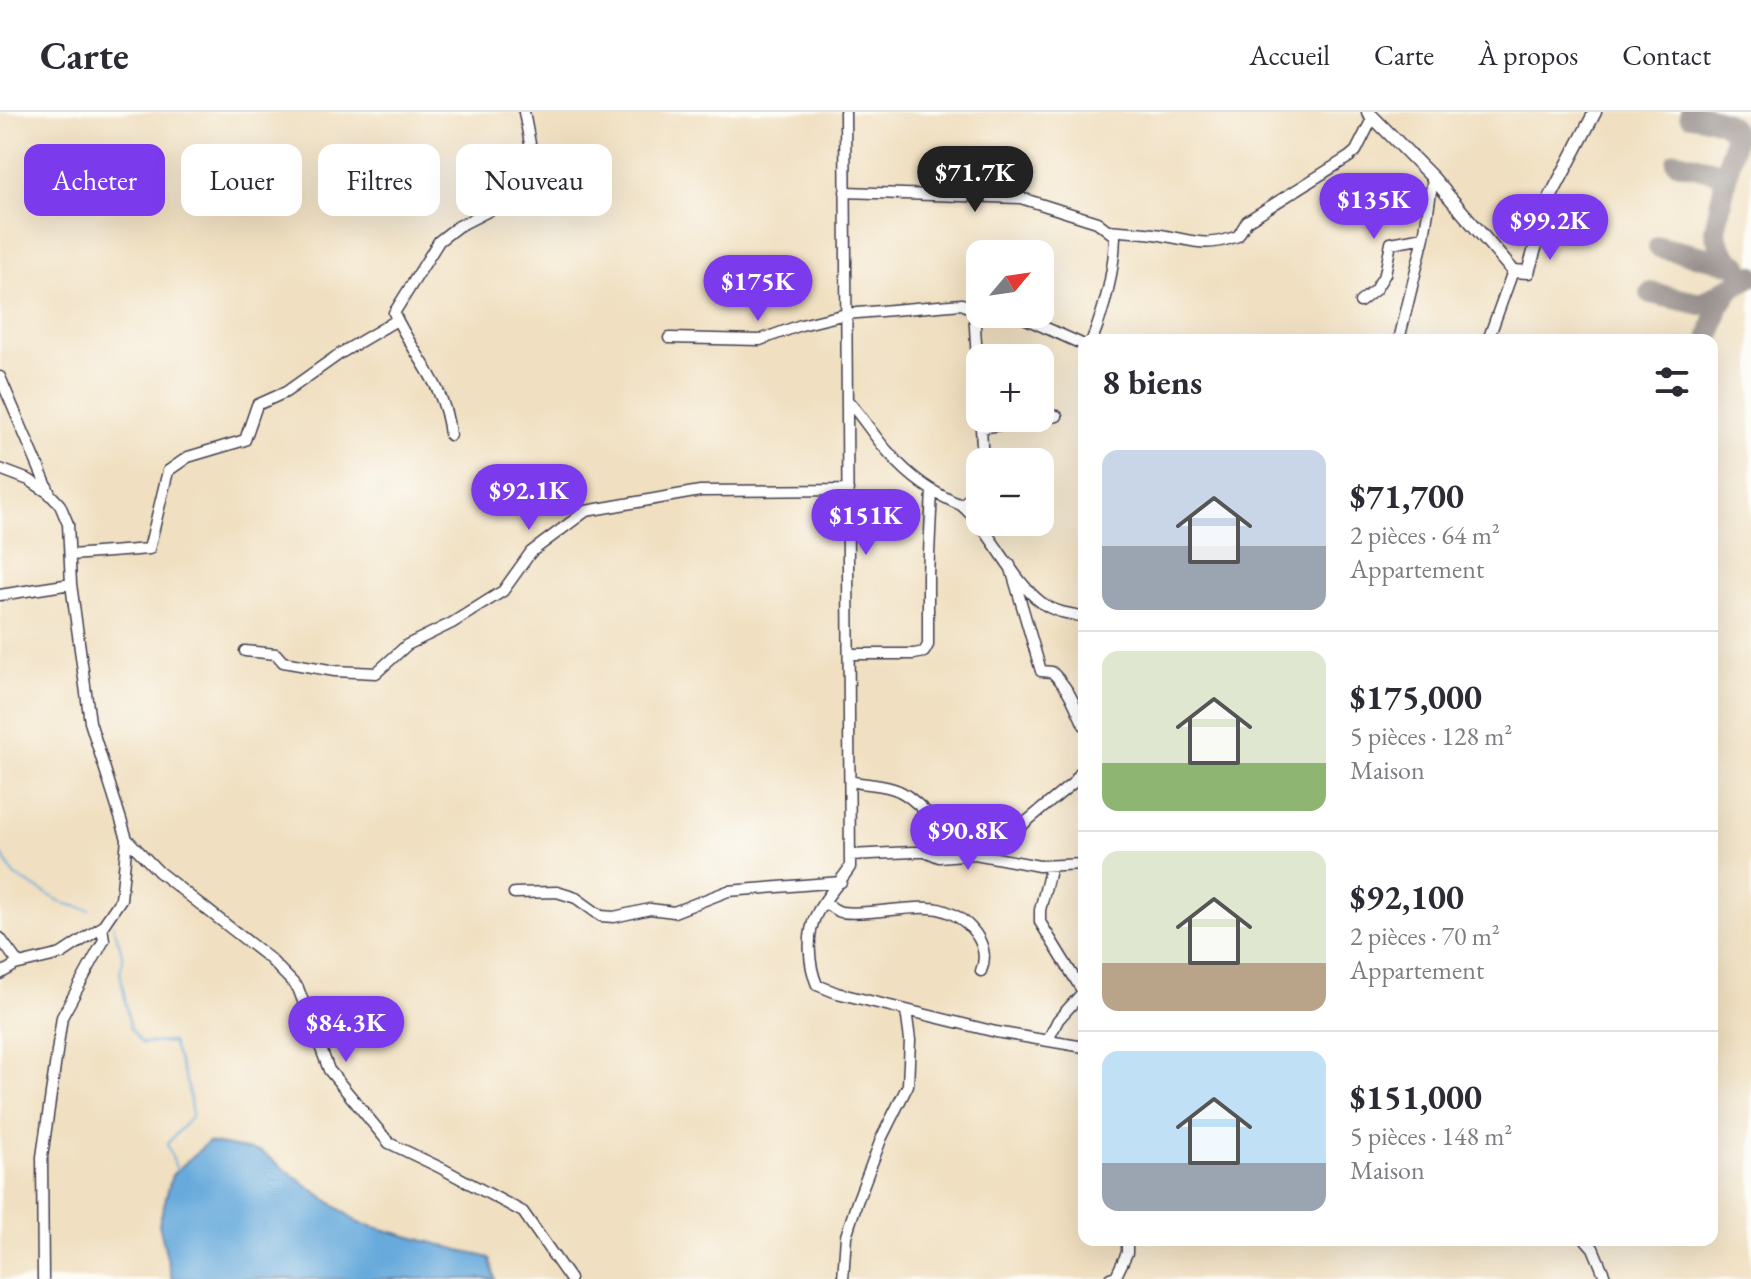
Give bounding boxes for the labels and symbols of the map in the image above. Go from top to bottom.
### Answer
pin: $71.7K [910,146,1040,214]
pin: $135K [1318,173,1430,241]
pin: $99.2K [1485,194,1615,262]
north arrow [966,240,1054,328]
pin: $175K [702,255,814,323]
pin: $92.1K [464,464,594,532]
pin: $151K [810,489,922,557]
pin: $90.8K [903,804,1033,872]
pin: $84.3K [281,996,411,1064]

